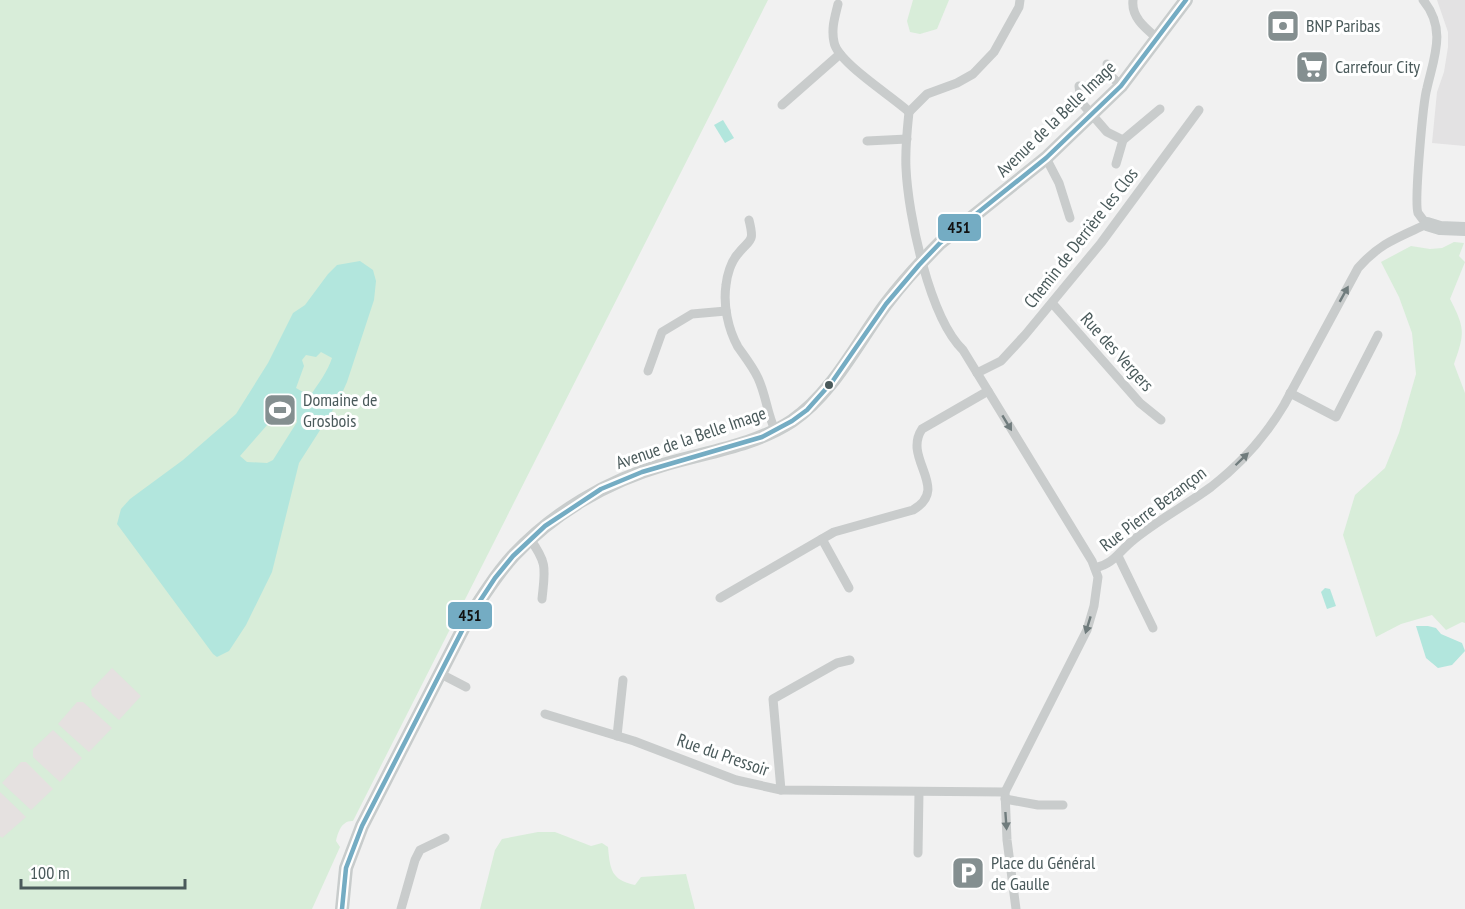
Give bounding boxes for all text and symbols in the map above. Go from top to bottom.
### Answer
bank icon: BNP Paribas [1265,8,1301,44]
place label: BNP Paribas [1306,14,1380,37]
supermarket icon: Carrefour City [1294,49,1330,85]
place label: Carrefour City [1335,55,1420,78]
street label: Avenue de la Belle Image [991,56,1120,182]
street label: Chemin de Derrière les Clos [1019,163,1143,313]
line badge: 451 [937,213,982,242]
text: 451 [948,217,970,237]
one-way arrow [1339,285,1349,302]
street label: Rue des Vergers [1076,307,1159,396]
unlabelled marker [823,379,835,391]
place label: Domaine de Grosbois [303,388,377,432]
sports icon: Domaine de Grosbois [262,392,298,428]
street label: Avenue de la Belle Image [613,401,769,474]
one-way arrow [1002,415,1013,431]
one-way arrow [1235,453,1249,467]
street label: Rue Pierre Bezançon [1095,461,1210,556]
line badge: 451 [447,601,493,630]
text: 451 [459,605,481,625]
one-way arrow [1083,616,1092,634]
street label: Rue du Pressoir [674,728,772,781]
one-way arrow [1001,812,1010,831]
place label: Place du Général de Gaulle [991,851,1096,895]
scale bar [21,852,184,890]
parking icon: Place du Général de Gaulle [950,855,986,891]
text: 100 m [30,861,70,884]

